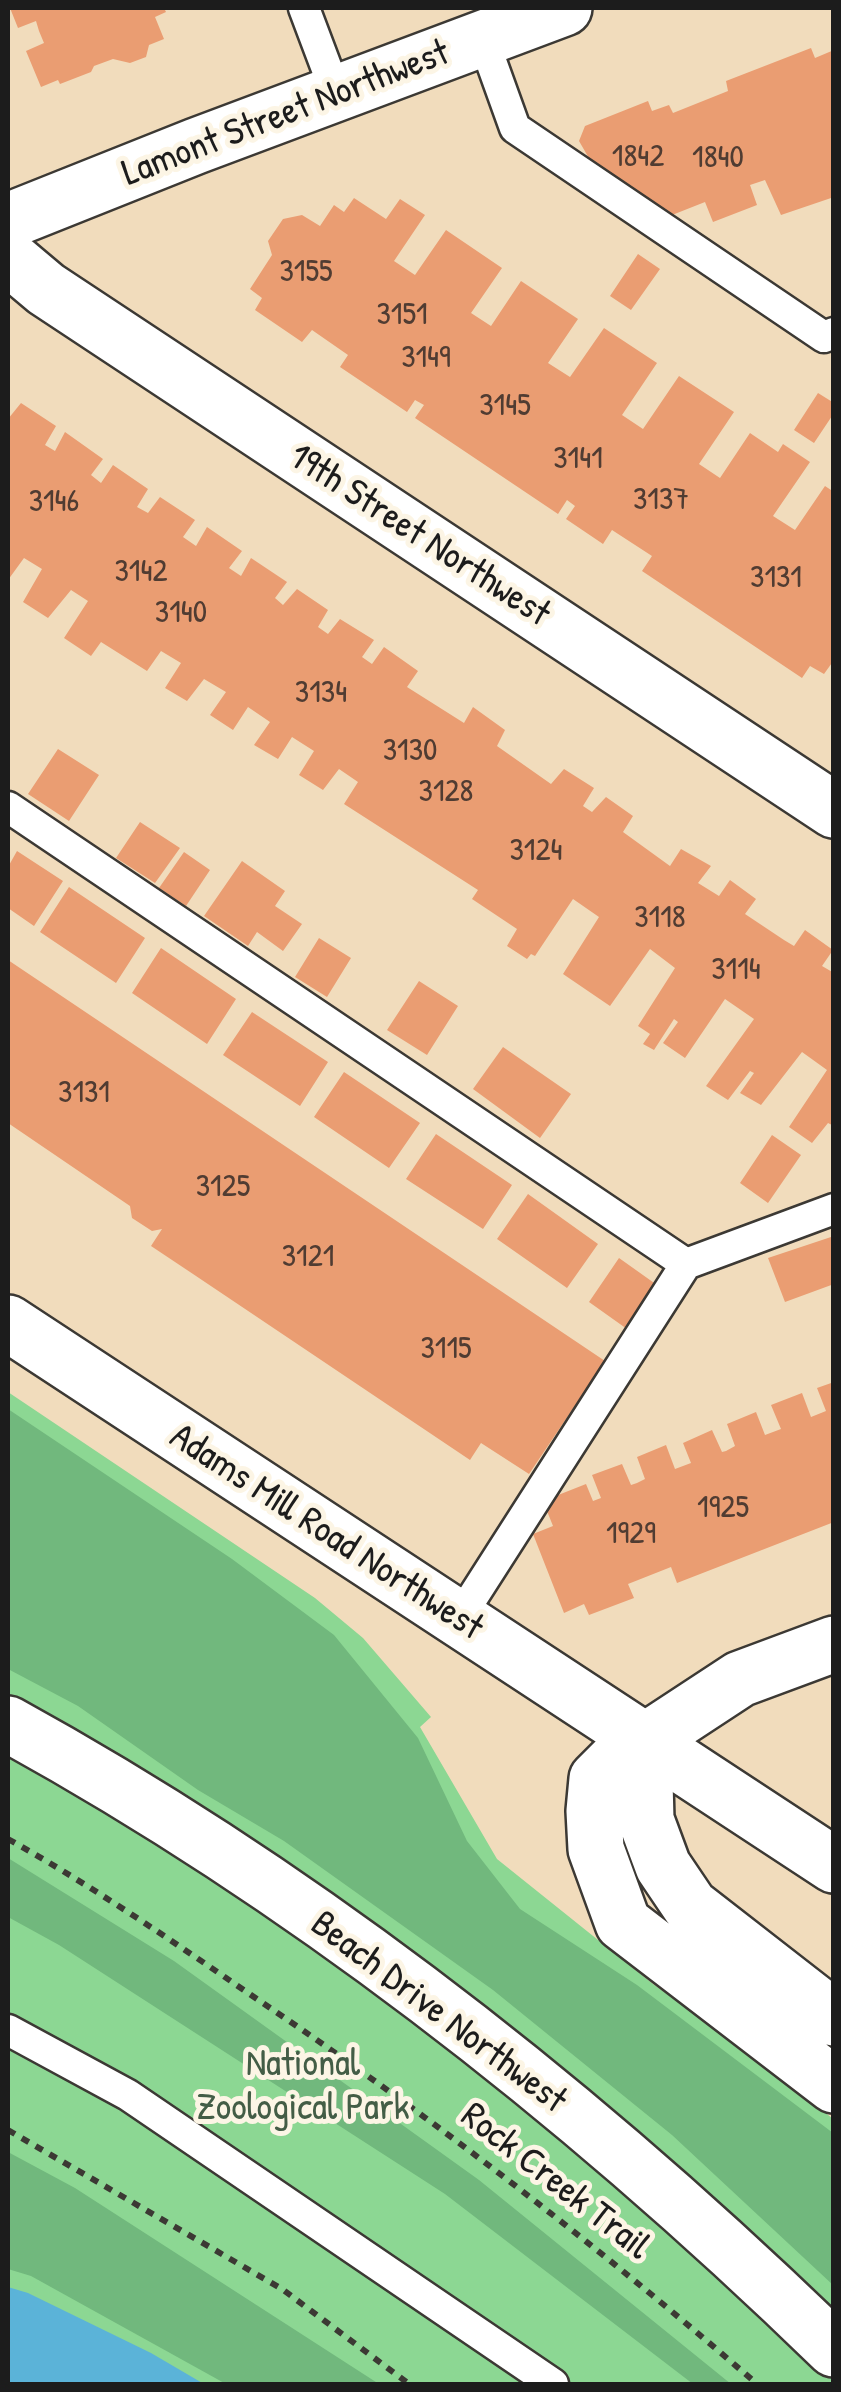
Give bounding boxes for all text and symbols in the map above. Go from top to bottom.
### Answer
street label: Lamont Street Northwest [116,31,456,197]
house number: 1842 [612,138,664,176]
house number: 1840 [692,139,744,177]
house number: 3155 [279,253,333,291]
house number: 3151 [376,296,428,334]
house number: 3149 [401,339,451,377]
house number: 3145 [479,387,531,425]
street label: 19th Street Northwest [280,435,558,637]
house number: 3141 [553,440,603,478]
house number: 3137 [633,481,689,519]
house number: 3146 [29,483,79,521]
house number: 3142 [115,553,167,591]
house number: 3131 [750,559,802,597]
house number: 3140 [155,594,207,632]
house number: 3134 [295,674,347,712]
house number: 3130 [383,732,437,770]
house number: 3128 [419,773,473,811]
house number: 3124 [510,832,562,870]
house number: 3118 [634,899,686,937]
house number: 3114 [711,951,761,989]
house number: 3131 [58,1074,110,1112]
house number: 3125 [196,1168,250,1206]
house number: 3121 [282,1238,334,1276]
house number: 3115 [420,1330,472,1368]
street label: Adams Mill Road Northwest [161,1415,491,1651]
house number: 1925 [697,1489,749,1527]
house number: 1929 [606,1515,656,1553]
street label: Beach Drive Northwest [301,1902,575,2124]
park label: National Zoological Park [197,2042,409,2132]
street label: Rock Creek Trail [451,2094,659,2270]

